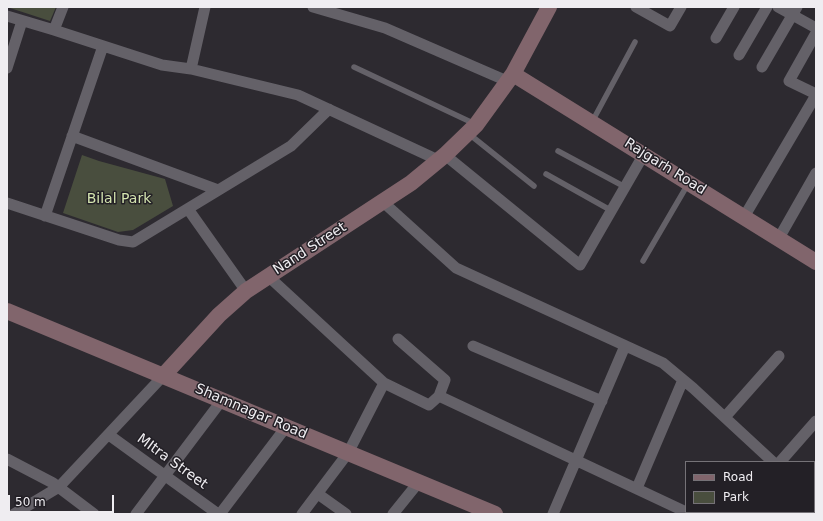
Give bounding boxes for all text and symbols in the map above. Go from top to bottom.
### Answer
street label: Rajgarh Road [621,135,709,199]
park label: Bilal Park [87,191,151,207]
street label: Nand Street [270,219,350,279]
street label: Shamnagar Road [192,381,310,443]
street label: MItra Street [133,431,211,493]
legend [685,461,815,513]
text: Road [723,470,753,484]
scale bar [10,487,116,513]
text: Park [723,490,749,504]
text: 50 m [15,495,46,509]

